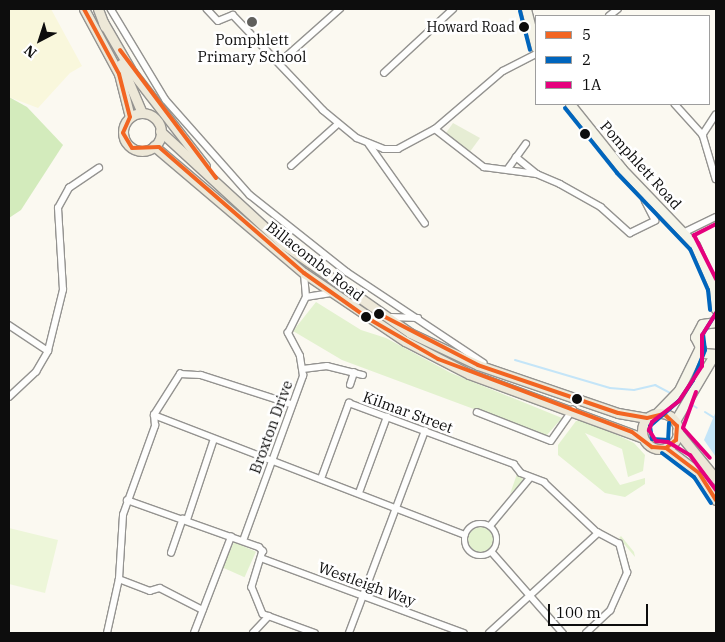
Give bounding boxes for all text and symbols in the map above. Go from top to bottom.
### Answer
north arrow [15,15,65,65]
legend [535,15,710,105]
marker: Pomphlett Primary School [246,16,258,28]
place label: Howard Road [426,19,515,35]
marker: Howard Road [519,22,529,32]
text: 5 [582,25,591,44]
place label: Pomphlett Primary School [197,30,307,65]
text: N [20,41,40,62]
text: 2 [582,50,591,69]
text: 1A [582,75,601,94]
street label: Pomphlett Road [597,117,685,213]
unlabelled marker [580,129,590,139]
street label: Billacombe Road [263,217,367,305]
unlabelled marker [374,309,384,319]
unlabelled marker [361,312,371,322]
street label: Broxton Drive [246,378,296,476]
street label: Kilmar Street [360,387,456,437]
unlabelled marker [572,394,582,404]
street label: Westleigh Way [316,558,418,610]
scale bar [550,594,650,626]
text: 100 m [556,603,601,622]

